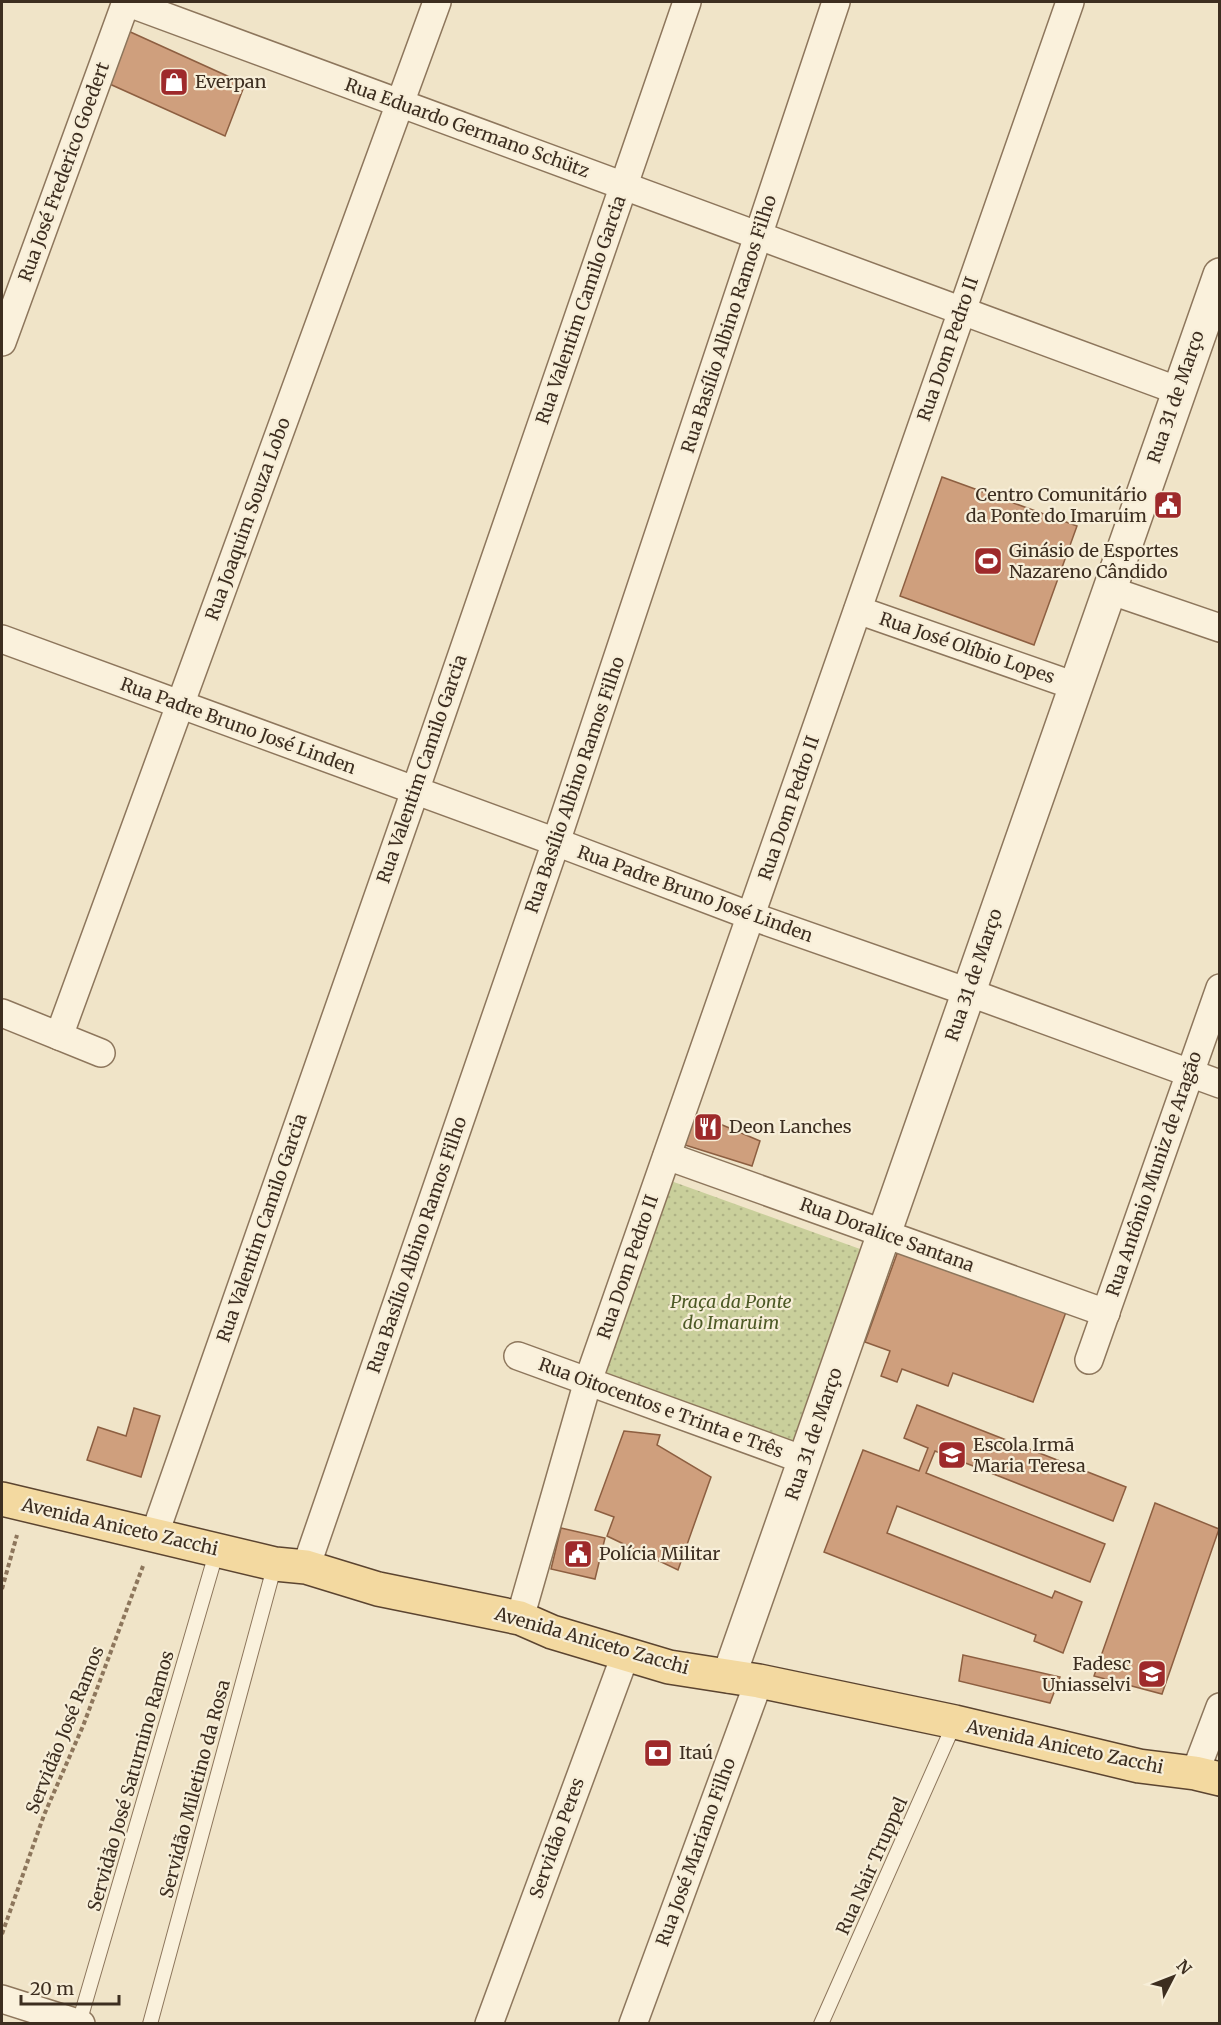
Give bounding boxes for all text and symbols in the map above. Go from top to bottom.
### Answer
street label: Rua José Frederico Goedert [13,59,114,285]
shop icon: Everpan [158,66,190,98]
place label: Everpan [195,70,266,93]
street label: Rua Eduardo Germano Schütz [342,73,593,183]
street label: Rua Valentim Camilo Garcia [531,192,631,427]
street label: Rua Basílio Albino Ramos Filho [676,192,781,456]
street label: Rua Dom Pedro II [912,273,983,424]
street label: Rua 31 de Março [1142,328,1209,466]
street label: Rua Joaquim Souza Lobo [200,414,295,623]
place label: Centro Comunitário da Ponte do Imaruim [966,483,1147,527]
public building icon: Centro Comunitário da Ponte do Imaruim [1152,489,1184,521]
place label: Ginásio de Esportes Nazareno Cândido [1009,539,1179,583]
sports icon: Ginásio de Esportes Nazareno Cândido [972,545,1004,577]
street label: Rua José Olíbio Lopes [876,607,1058,688]
street label: Rua Valentim Camilo Garcia [372,651,472,886]
street label: Rua Basílio Albino Ramos Filho [520,653,629,916]
street label: Rua Padre Bruno José Linden [117,672,359,779]
street label: Rua Dom Pedro II [753,732,824,883]
street label: Rua Padre Bruno José Linden [574,840,816,947]
street label: Rua 31 de Março [940,906,1007,1044]
street label: Rua Antônio Muniz de Aragão [1101,1048,1206,1299]
street label: Rua Valentim Camilo Garcia [212,1110,312,1345]
restaurant icon: Deon Lanches [692,1111,724,1143]
street label: Rua Basílio Albino Ramos Filho [362,1113,471,1376]
place label: Deon Lanches [729,1115,852,1138]
street label: Rua Dom Pedro II [592,1191,663,1342]
street label: Rua Doralice Santana [797,1192,978,1277]
park label: Praça da Ponte do Imaruim [670,1290,792,1334]
street label: Rua Oitocentos e Trinta e Três [536,1352,787,1463]
street label: Rua 31 de Março [780,1365,847,1503]
place label: Escola Irmã Maria Teresa [973,1433,1086,1477]
school or university icon: Escola Irmã Maria Teresa [936,1439,968,1471]
street label: Avenida Aniceto Zacchi [19,1492,221,1560]
public building icon: Polícia Militar [562,1538,594,1570]
place label: Polícia Militar [599,1542,720,1565]
street label: Avenida Aniceto Zacchi [491,1602,692,1679]
street label: Servidão José Ramos [20,1642,109,1817]
street label: Servidão José Saturnino Ramos [82,1648,179,1914]
place label: Fadesc Uniasselvi [1042,1652,1131,1696]
school or university icon: Fadesc Uniasselvi [1136,1658,1168,1690]
street label: Servidão Miletino da Rosa [154,1677,235,1901]
street label: Avenida Aniceto Zacchi [963,1714,1166,1779]
bank icon: Itaú [642,1737,674,1769]
place label: Itaú [679,1741,713,1764]
street label: Rua José Mariano Filho [651,1754,740,1949]
street label: Servidão Peres [524,1774,589,1901]
street label: Rua Nair Truppel [831,1793,912,1938]
north arrow [1143,1947,1203,2007]
text: N [1172,1956,1196,1979]
scale bar [21,1968,118,2006]
text: 20 m [30,1977,74,2000]

